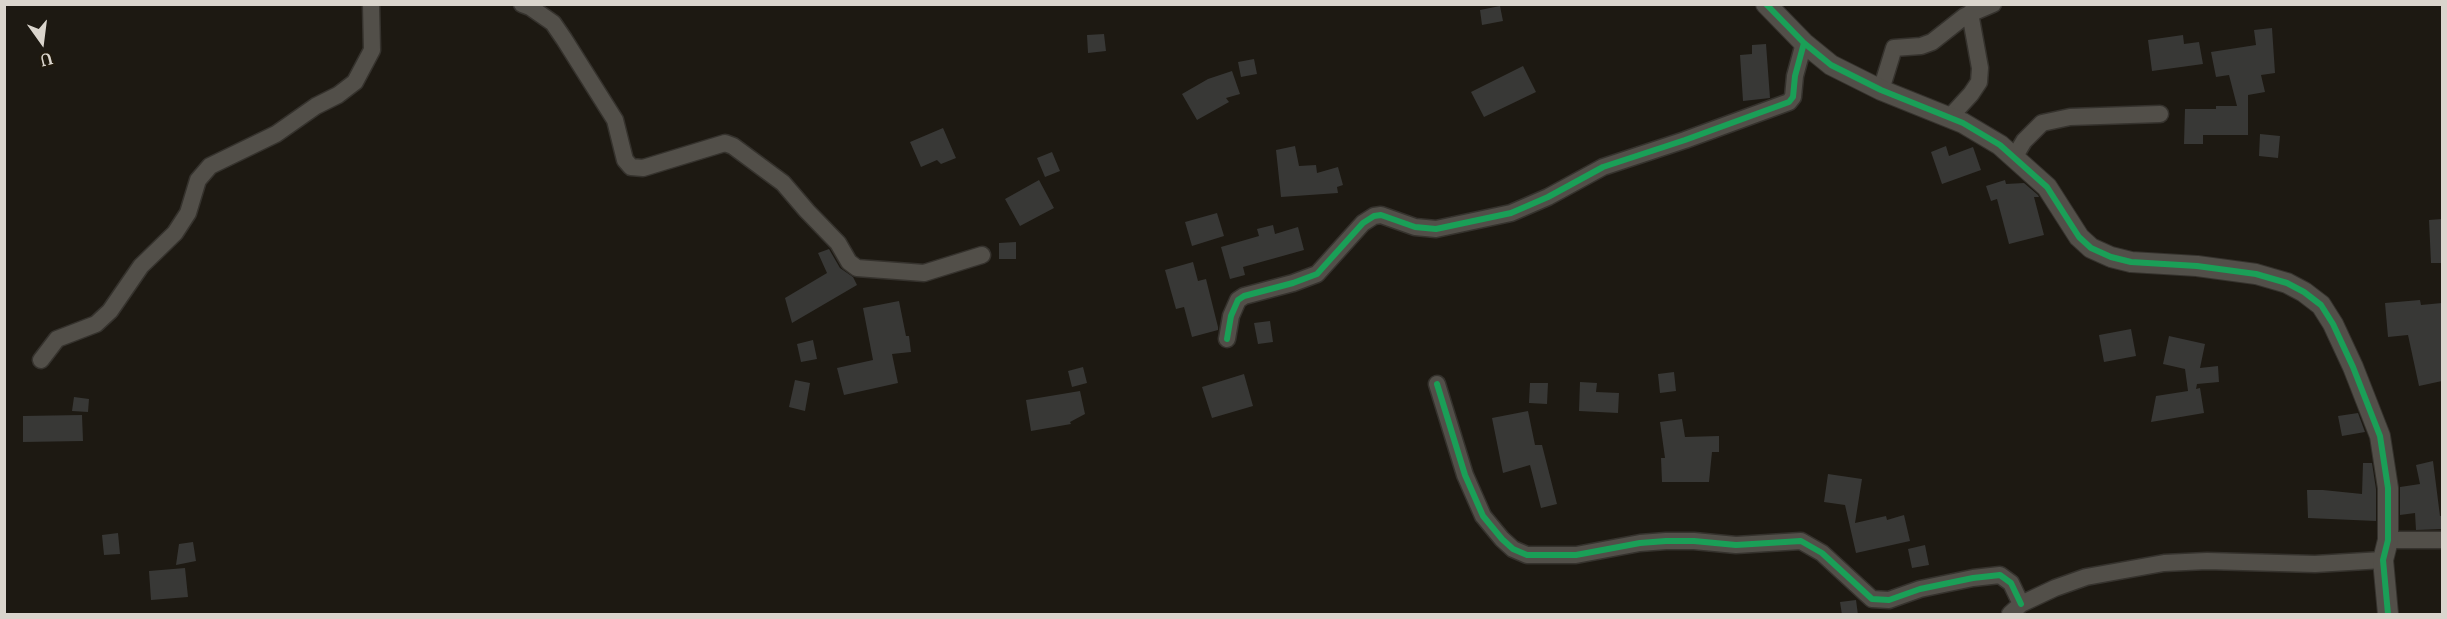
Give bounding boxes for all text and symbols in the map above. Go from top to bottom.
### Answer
north arrow [12,12,72,72]
text: U [38,48,55,71]

